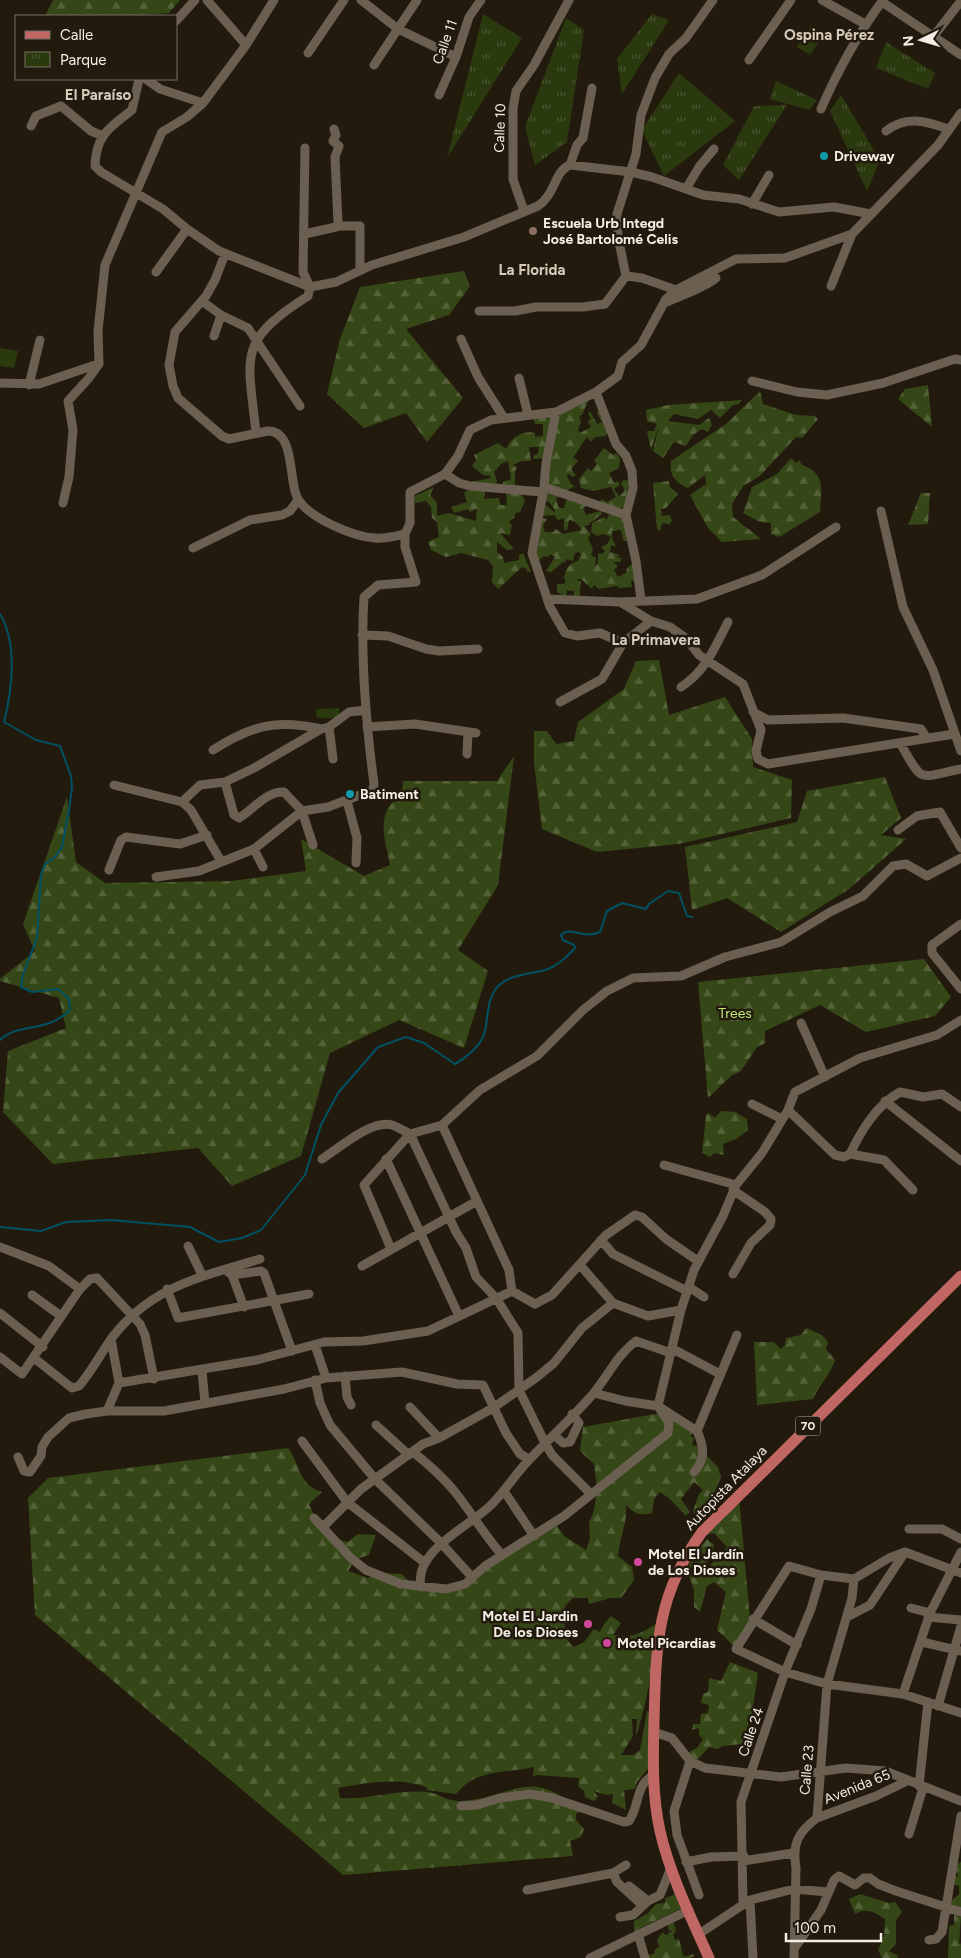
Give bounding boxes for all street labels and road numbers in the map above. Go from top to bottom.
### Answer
street label: Calle 11 [429,17,461,67]
street label: Calle 10 [491,103,509,153]
road number: 70 [796,1416,820,1435]
street label: Autopista Atalaya [681,1442,771,1534]
street label: Calle 24 [735,1705,767,1759]
street label: Calle 23 [796,1744,818,1796]
street label: Avenida 65 [821,1766,893,1808]

